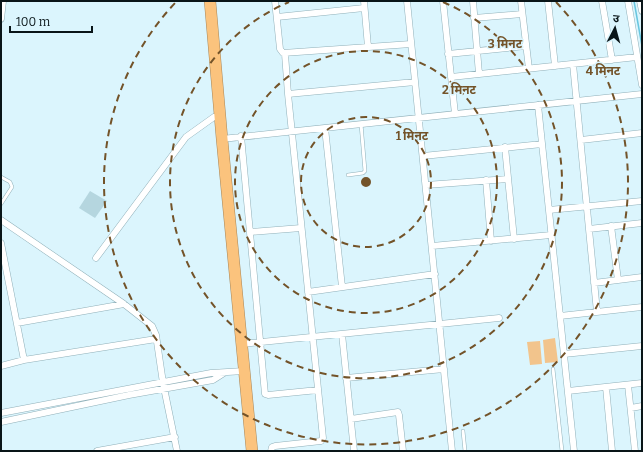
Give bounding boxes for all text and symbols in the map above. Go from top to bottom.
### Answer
scale bar [10,8,92,34]
north arrow [595,8,635,48]
text: उ [612,12,620,25]
text: 100 m [16,15,51,29]
text: 3 मिनट [488,36,523,51]
text: 4 मिनट [586,63,621,78]
text: 2 मिनट [442,82,477,97]
text: 1 मिनट [396,128,429,143]
centre of rings [359,175,373,189]

